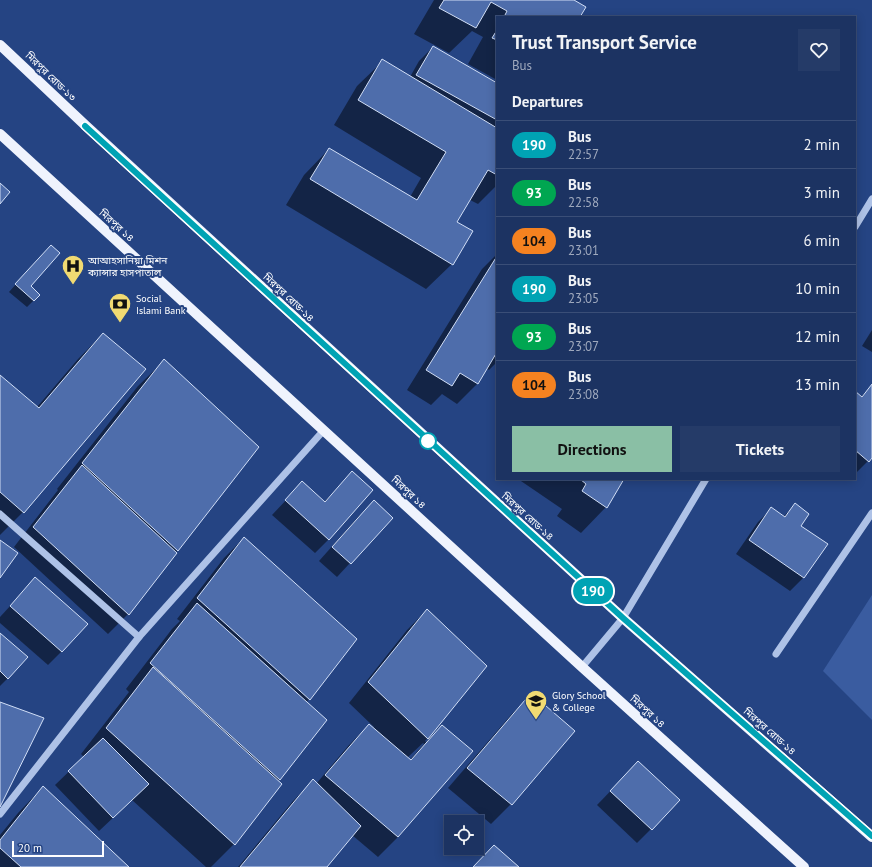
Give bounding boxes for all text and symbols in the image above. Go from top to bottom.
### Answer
button: heart [798,29,840,71]
text: Trust Transport Service [512,30,697,54]
street label: মিরপুর রোড-১৩ [22,48,79,104]
text: Bus [512,57,532,74]
text: Departures [512,92,583,111]
text: Bus [568,127,591,146]
text: 2 min [803,135,840,154]
text: 190 [522,136,546,154]
text: 22:57 [568,146,599,163]
text: Bus [568,175,591,194]
text: 3 min [803,183,840,202]
text: 93 [526,184,542,202]
text: 22:58 [568,194,599,211]
street label: মিরপুর ১৪ [96,206,137,244]
text: Bus [568,223,591,242]
text: 6 min [803,231,840,250]
text: 104 [522,232,546,250]
text: 23:01 [568,242,599,259]
hospital icon: আআহসানিয়া মিশন ক্যান্সার হাসপাতাল [60,253,86,286]
place label: আআহসানিয়া মিশন ক্যান্সার হাসপাতাল [87,254,168,279]
street label: মিরপুর রোড-১৪ [260,270,317,324]
text: Bus [568,271,591,290]
text: 10 min [795,279,840,298]
text: 190 [522,280,546,298]
text: 23:05 [568,290,599,307]
bank icon: Social Islami Bank [107,291,133,324]
place label: Social Islami Bank [136,292,186,317]
text: Bus [568,319,591,338]
text: 12 min [795,327,840,346]
text: 93 [526,328,542,346]
text: 23:07 [568,338,599,355]
text: Bus [568,367,591,386]
text: 13 min [795,375,840,394]
text: 104 [522,376,546,394]
text: 23:08 [568,386,599,403]
button: Directions [512,426,672,472]
button: Tickets [680,426,840,472]
unlabelled marker [419,432,437,450]
street label: মিরপুর ১৪ [388,472,429,512]
street label: মিরপুর রোড-১৪ [498,489,556,543]
line badge: 190 [570,578,616,604]
text: 190 [581,582,605,600]
school or university icon: Glory School & College [523,688,549,721]
place label: Glory School & College [552,689,606,714]
street label: মিরপুর ১৪ [627,692,668,730]
street label: মিরপুর রোড-১৪ [740,704,799,758]
map controls [444,815,484,855]
button: locate [444,815,484,855]
scale bar [12,839,104,858]
text: 20 m [18,841,42,855]

